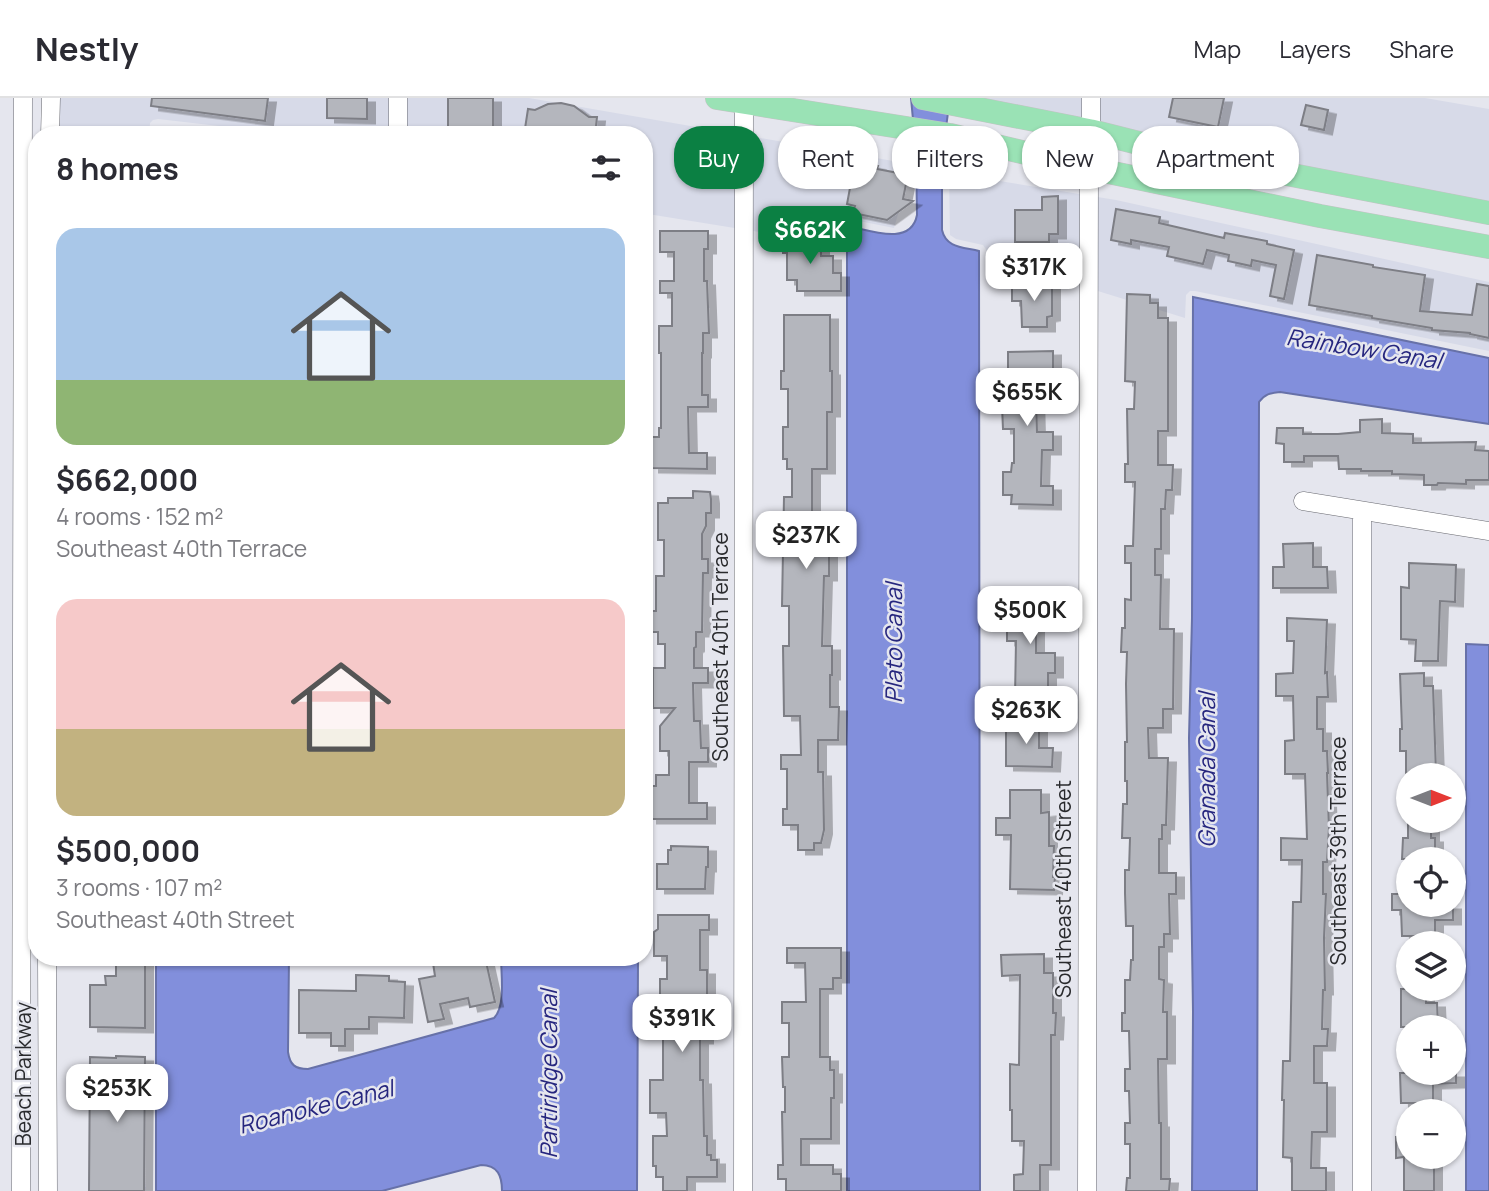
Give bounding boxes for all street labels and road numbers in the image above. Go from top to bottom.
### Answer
street label: Southeast 40th Terrace [706,532,734,762]
street label: Southeast 39th Terrace [1324,737,1352,965]
street label: Southeast 40th Street [1049,780,1077,998]
street label: Beach Parkway [9,1002,37,1146]

